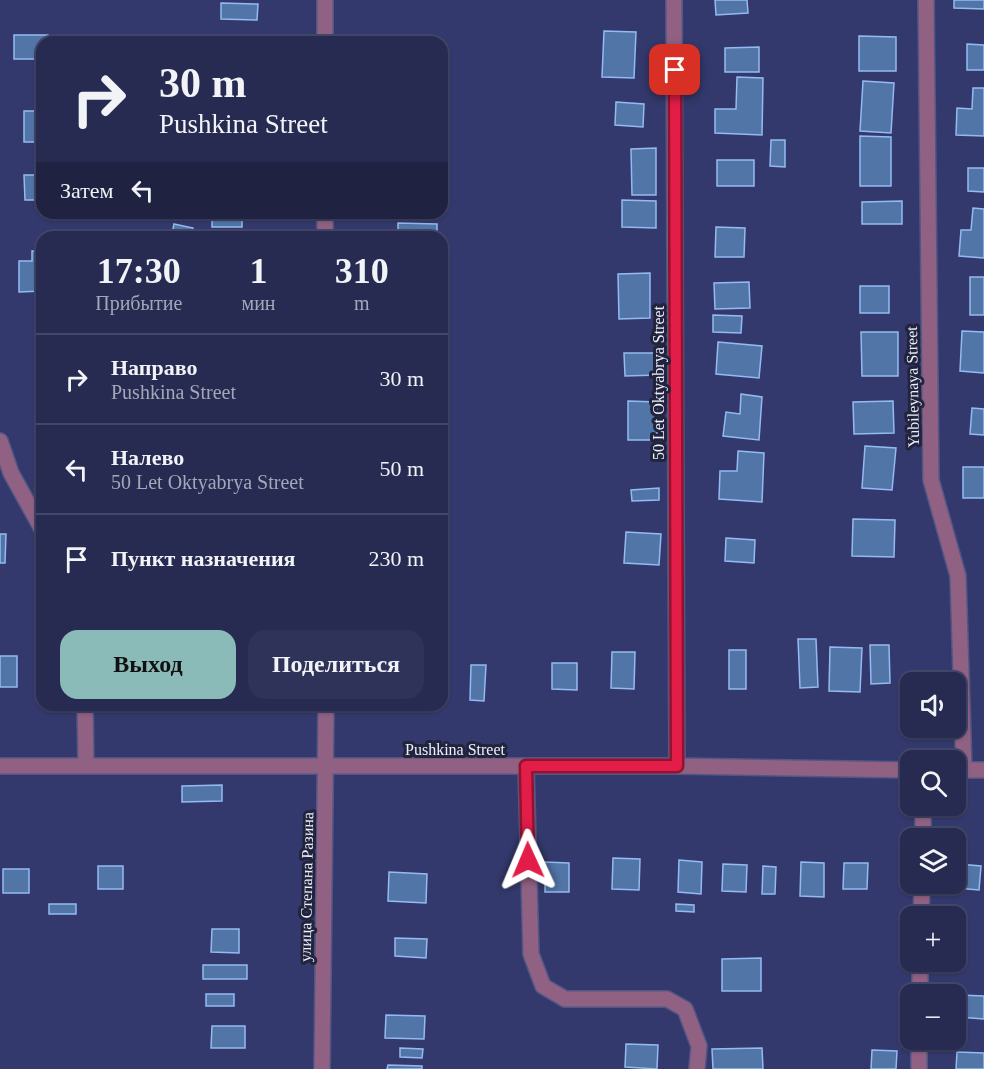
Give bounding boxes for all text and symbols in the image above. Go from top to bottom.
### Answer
pin [649,44,700,95]
icon: arrive [658,53,691,86]
icon: right [60,60,138,138]
text: 30 m [159,60,247,106]
text: Pushkina Street [159,109,328,139]
icon: left [126,174,159,207]
text: Затем [60,178,114,203]
text: 17:30 [97,251,181,291]
text: 1 [250,251,268,291]
text: 310 [335,251,389,291]
text: Прибытие [95,292,182,314]
text: мин [242,292,276,314]
text: m [354,292,370,314]
street label: 50 Let Oktyabrya Street [650,305,668,460]
street label: Yubileynaya Street [903,326,923,448]
text: Направо [111,355,197,380]
icon: right [60,363,93,396]
text: 30 m [379,366,424,391]
text: Pushkina Street [111,381,236,403]
text: Налево [111,445,184,470]
icon: left [60,453,93,486]
text: 50 m [379,456,424,481]
text: 50 Let Oktyabrya Street [111,471,304,493]
icon: arrive [60,543,93,576]
text: Пункт назначения [111,546,296,571]
text: 230 m [368,546,424,571]
button: Выход [60,630,236,699]
button: Поделиться [248,630,424,699]
map controls [900,672,966,1050]
button: sound [900,672,966,738]
street label: Pushkina Street [405,741,506,758]
button: search [900,750,966,816]
street label: улица Степана Разина [297,812,317,962]
position arrow [496,828,560,892]
button: layers [900,828,966,894]
button: + [900,906,966,972]
button: − [900,984,966,1050]

